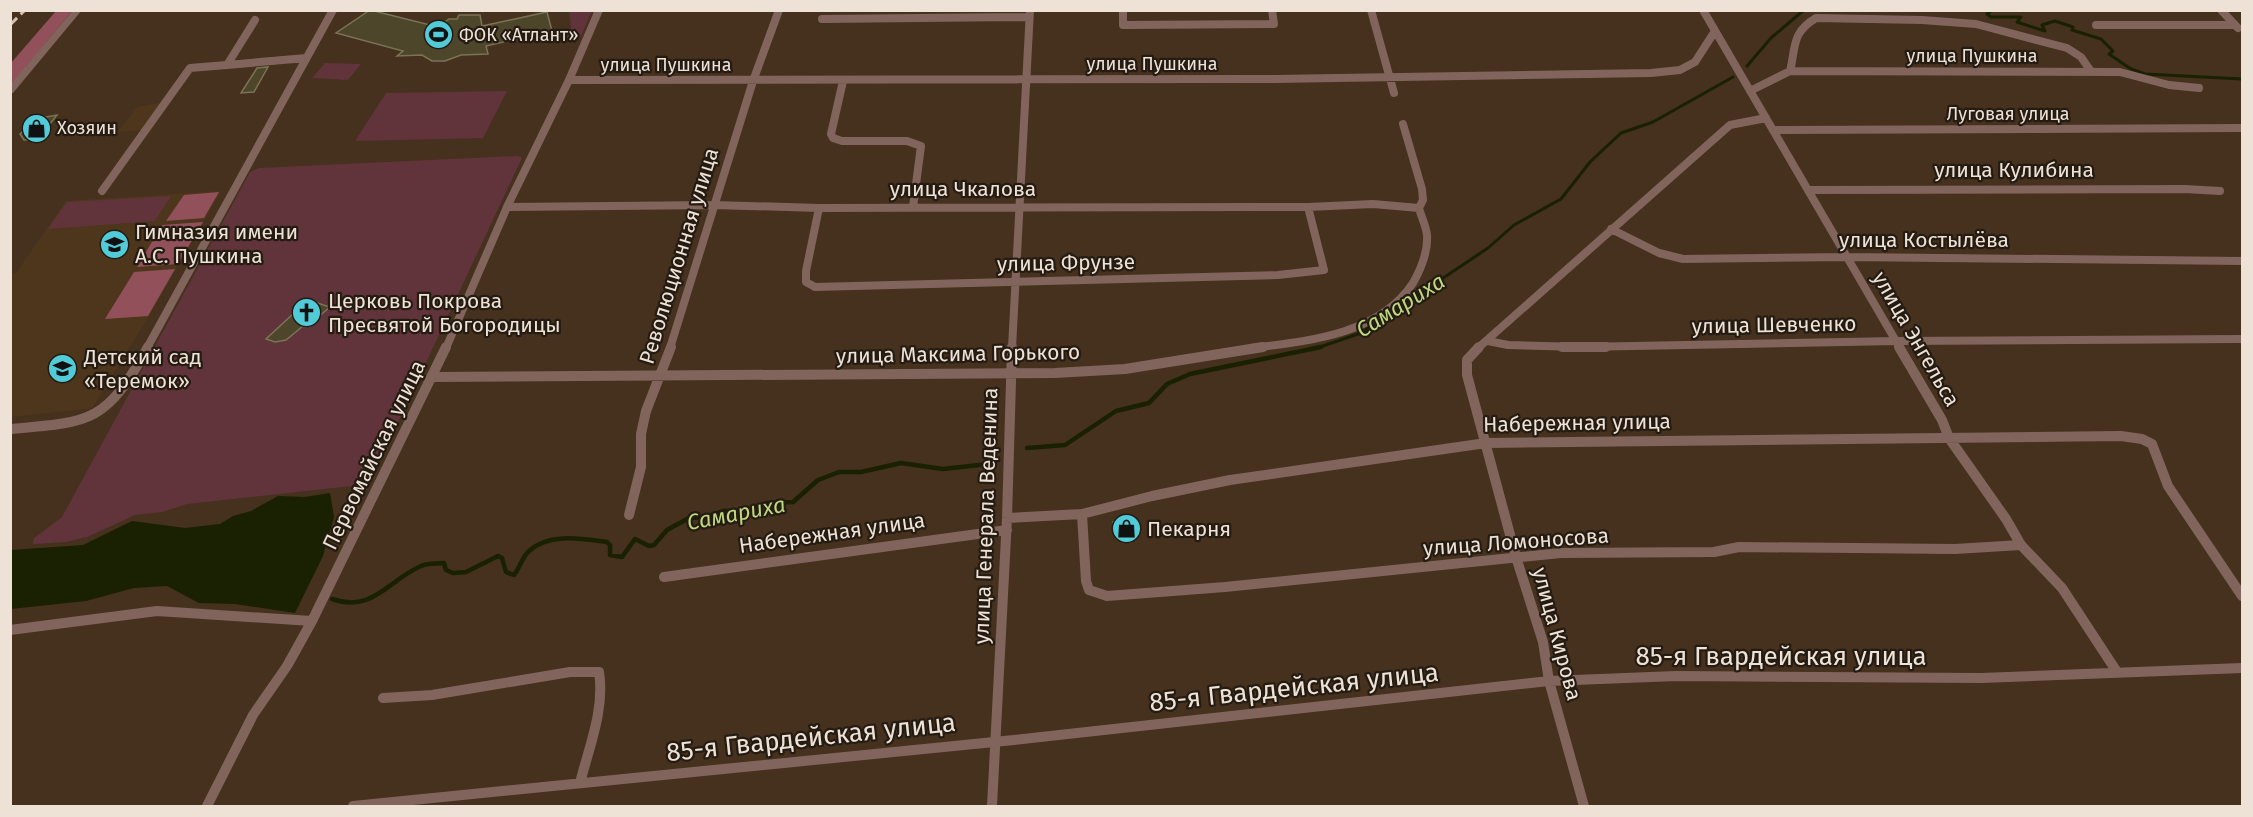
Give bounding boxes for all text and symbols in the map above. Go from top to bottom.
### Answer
sports icon: ФОК «Атлант» [422,19,454,51]
place label: ФОК «Атлант» [459,24,578,46]
street label: улица Пушкина [1907,45,2037,67]
street label: улица Пушкина [1087,53,1217,75]
street label: улица Пушкина [601,54,731,76]
street label: Луговая улица [1946,103,2070,125]
shop icon: Хозяин [20,112,52,144]
place label: Хозяин [57,117,117,139]
street label: Революционная улица [634,145,724,367]
street label: улица Кулибина [1934,157,2094,183]
street label: улица Чкалова [890,176,1036,202]
place label: Гимназия имени А.С. Пушкина [135,219,298,269]
street label: улица Костылёва [1839,227,2009,253]
school or university icon: Гимназия имени А.С. Пушкина [98,228,130,260]
street label: улица Фрунзе [997,249,1135,277]
street label: улица Энгельса [1867,267,1965,411]
water label: Самариха [1351,268,1450,343]
place label: Церковь Покрова Пресвятой Богородицы [328,288,561,338]
church icon: Церковь Покрова Пресвятой Богородицы [291,297,323,329]
street label: улица Шевченко [1691,311,1857,339]
street label: улица Максима Горького [836,339,1080,369]
place label: Детский сад «Теремок» [83,344,201,394]
school or university icon: Детский сад «Теремок» [47,353,79,385]
street label: Первомайская улица [317,356,431,554]
street label: улица Генерала Веденина [969,387,1003,645]
street label: Набережная улица [1483,408,1671,438]
water label: Самариха [685,491,788,536]
street label: Набережная улица [737,507,927,559]
shop icon: Пекарня [1110,513,1142,545]
place label: Пекарня [1147,516,1231,542]
street label: улица Ломоносова [1422,523,1610,561]
street label: улица Кирова [1527,565,1587,703]
street label: 85-я Гвардейская улица [1635,641,1927,672]
street label: 85-я Гвардейская улица [1148,657,1440,718]
street label: 85-я Гвардейская улица [665,707,957,768]

